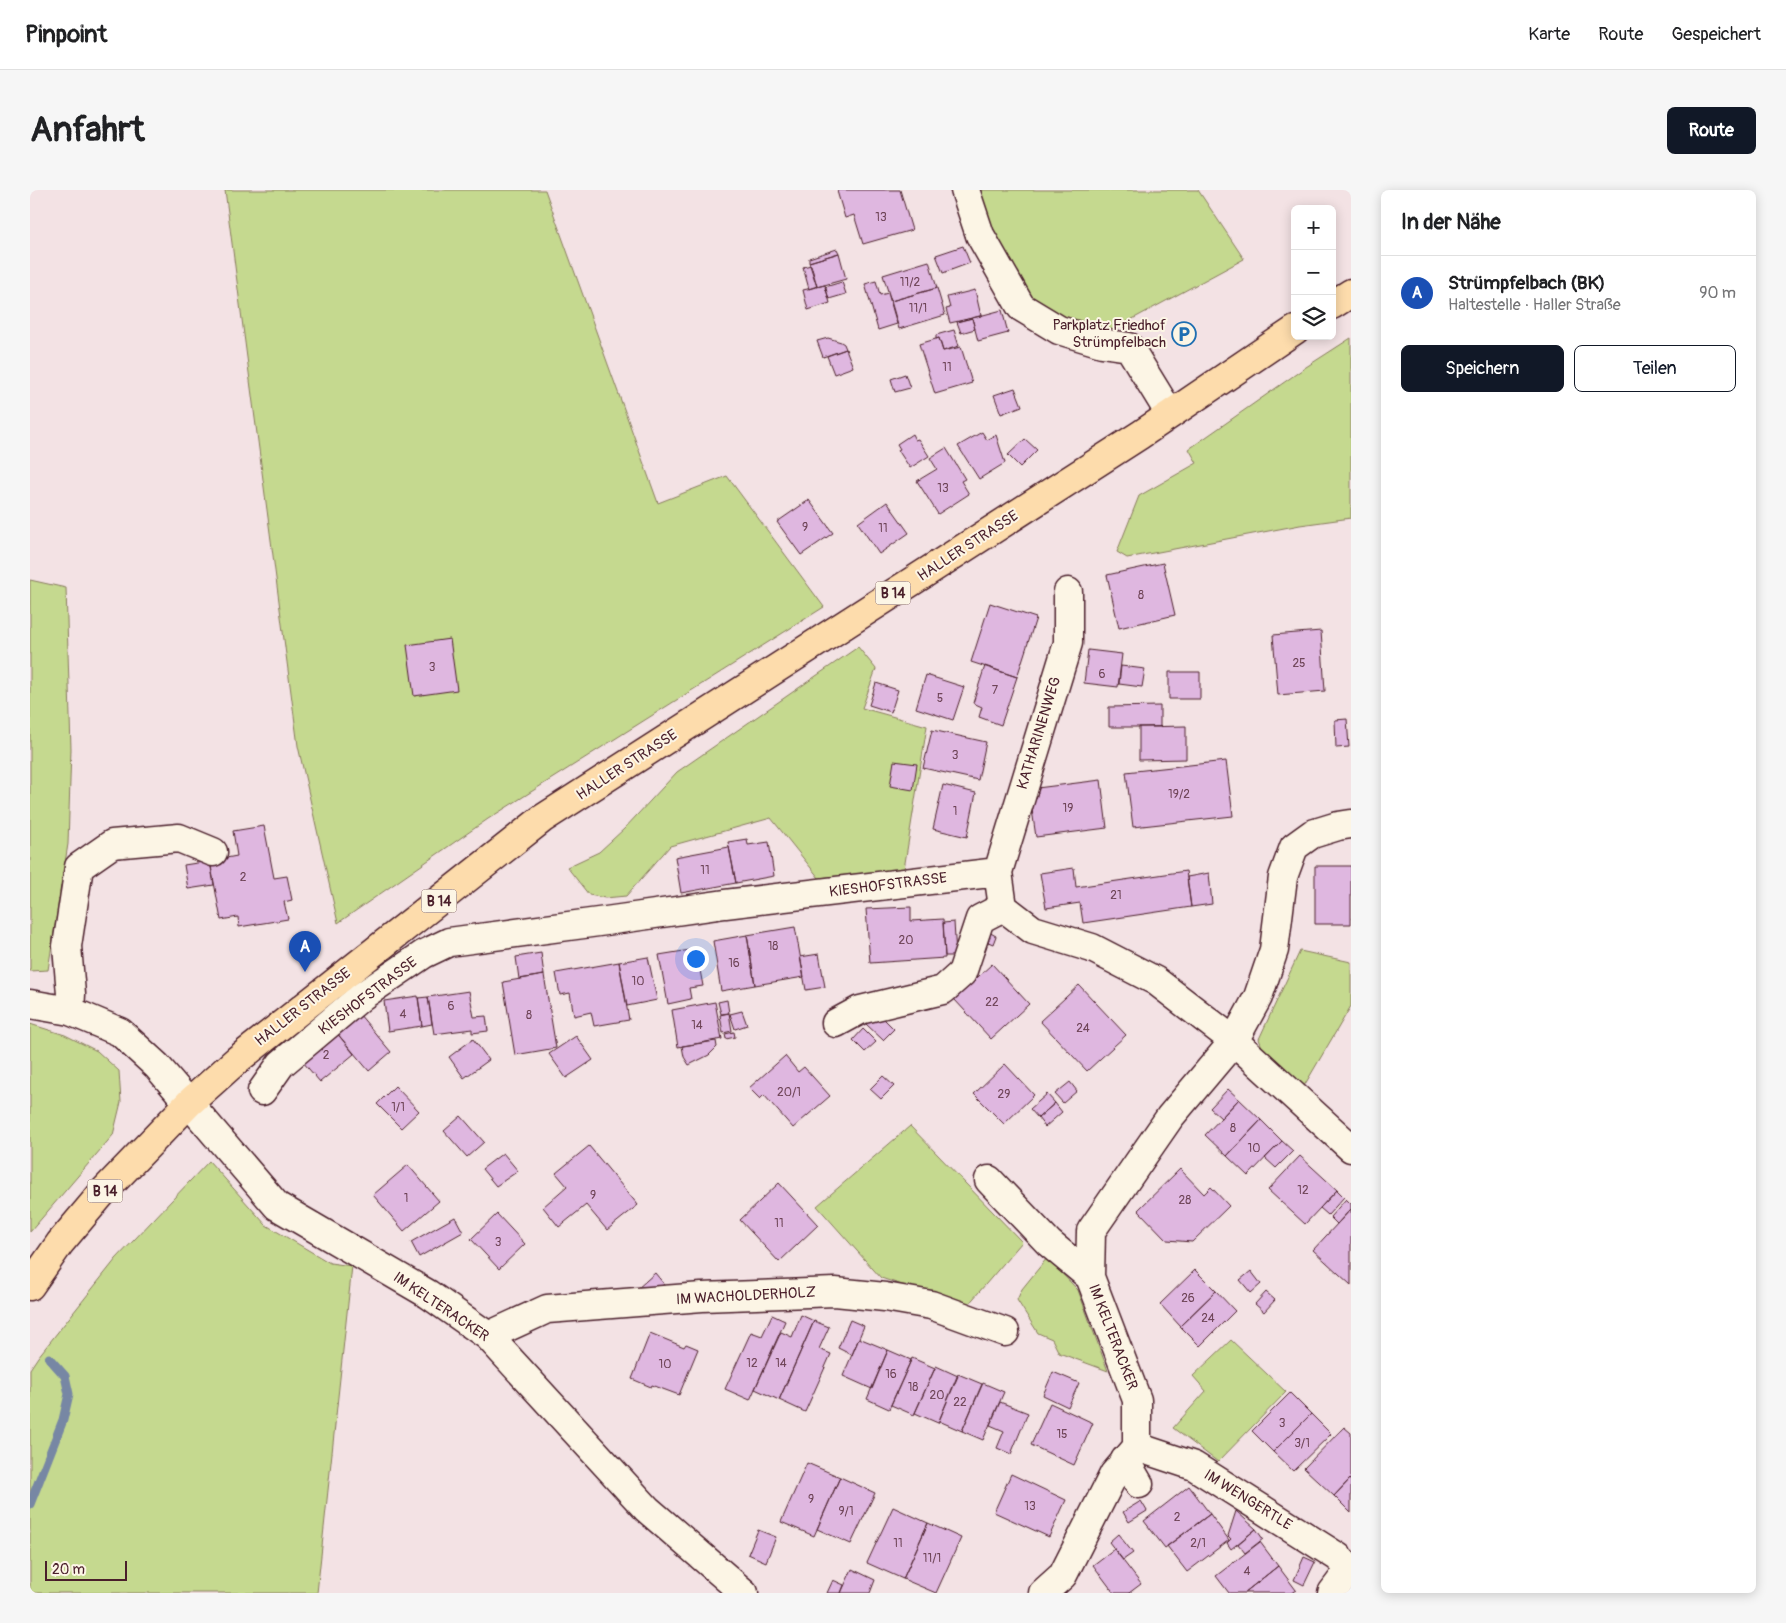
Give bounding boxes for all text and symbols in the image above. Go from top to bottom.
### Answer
text: Pinpoint [25,20,107,49]
text: Karte [1528,23,1570,46]
text: Route [1598,23,1643,46]
text: Gespeichert [1671,23,1761,46]
button: Route [1667,107,1756,154]
text: Anfahrt [30,108,145,152]
map controls [1291,205,1336,340]
button: + [1291,205,1336,250]
text: In der Nähe [1401,209,1501,236]
house number: 13 [875,210,887,225]
button: − [1291,250,1336,295]
text: Strümpfelbach (BK) [1448,271,1605,295]
house number: 11/2 [900,275,920,290]
text: A [1412,283,1422,303]
text: 90 m [1699,283,1736,303]
button: layers [1291,295,1336,340]
text: Haltestelle · Haller Straße [1448,295,1621,315]
house number: 11/1 [909,301,927,316]
place label: Parkplatz Friedhof Strümpfelbach [1052,316,1166,352]
parking icon: Parkplatz Friedhof Strümpfelbach [1171,321,1197,347]
button: Speichern [1401,345,1564,392]
button: Teilen [1574,345,1736,392]
house number: 11 [942,360,952,375]
house number: 13 [937,481,949,496]
street label: HALLER STRASSE [914,506,1022,586]
house number: 9 [802,520,808,535]
house number: 11 [878,521,888,536]
road number: B 14 [876,582,910,604]
house number: 8 [1138,588,1144,603]
house number: 25 [1292,656,1306,671]
house number: 3 [429,660,436,675]
house number: 6 [1099,667,1106,682]
street label: KATHARINENWEG [1013,674,1065,792]
house number: 7 [992,683,999,698]
house number: 5 [937,691,943,706]
street label: HALLER STRASSE [573,725,681,805]
house number: 3 [952,748,959,763]
house number: 19/2 [1168,787,1190,802]
house number: 19 [1063,801,1073,816]
house number: 1 [953,804,957,819]
house number: 11 [700,863,710,878]
street label: KIESHOFSTRASSE [828,868,948,902]
house number: 2 [240,870,247,885]
house number: 21 [1110,888,1122,903]
road number: B 14 [422,889,456,912]
pin: A [289,931,321,972]
house number: 20 [899,933,913,948]
house number: 18 [768,939,778,954]
your location [683,946,709,972]
street label: KIESHOFSTRASSE [315,953,421,1039]
house number: 16 [728,956,740,971]
street label: HALLER STRASSE [251,963,355,1050]
house number: 10 [632,974,644,989]
house number: 22 [985,995,999,1010]
house number: 6 [448,999,455,1014]
house number: 4 [400,1007,407,1022]
house number: 8 [526,1008,532,1023]
house number: 14 [691,1018,703,1033]
house number: 24 [1076,1021,1090,1036]
house number: 2 [323,1048,330,1063]
house number: 20/1 [777,1085,801,1100]
house number: 29 [998,1087,1010,1102]
house number: 1/1 [391,1100,405,1115]
house number: 8 [1230,1121,1236,1136]
house number: 10 [1248,1141,1260,1156]
road number: B 14 [88,1179,122,1202]
house number: 12 [1297,1183,1309,1198]
house number: 9 [590,1188,596,1203]
house number: 1 [404,1191,408,1206]
house number: 28 [1179,1193,1191,1208]
house number: 11 [774,1216,784,1231]
house number: 3 [495,1235,502,1250]
street label: IM KELTERACKER [389,1268,493,1346]
street label: IM KELTERACKER [1084,1281,1142,1393]
street label: IM WACHOLDERHOLZ [675,1283,817,1309]
house number: 26 [1181,1291,1195,1306]
house number: 24 [1201,1311,1215,1326]
house number: 12 [746,1356,758,1371]
house number: 14 [775,1356,787,1371]
house number: 10 [659,1357,671,1372]
house number: 16 [885,1367,897,1382]
house number: 18 [908,1380,918,1395]
house number: 20 [930,1388,944,1403]
house number: 22 [953,1395,967,1410]
house number: 3 [1279,1416,1286,1431]
house number: 15 [1056,1427,1068,1442]
house number: 3/1 [1294,1436,1310,1451]
street label: IM WENGERTLE [1200,1465,1296,1535]
house number: 9 [808,1492,814,1507]
house number: 13 [1024,1499,1036,1514]
house number: 9/1 [838,1504,854,1519]
house number: 2 [1174,1510,1181,1525]
house number: 11 [893,1536,903,1551]
house number: 2/1 [1190,1536,1206,1551]
house number: 11/1 [923,1551,941,1566]
scale bar [45,1558,128,1581]
text: 20 m [52,1561,85,1578]
house number: 4 [1244,1564,1251,1579]

